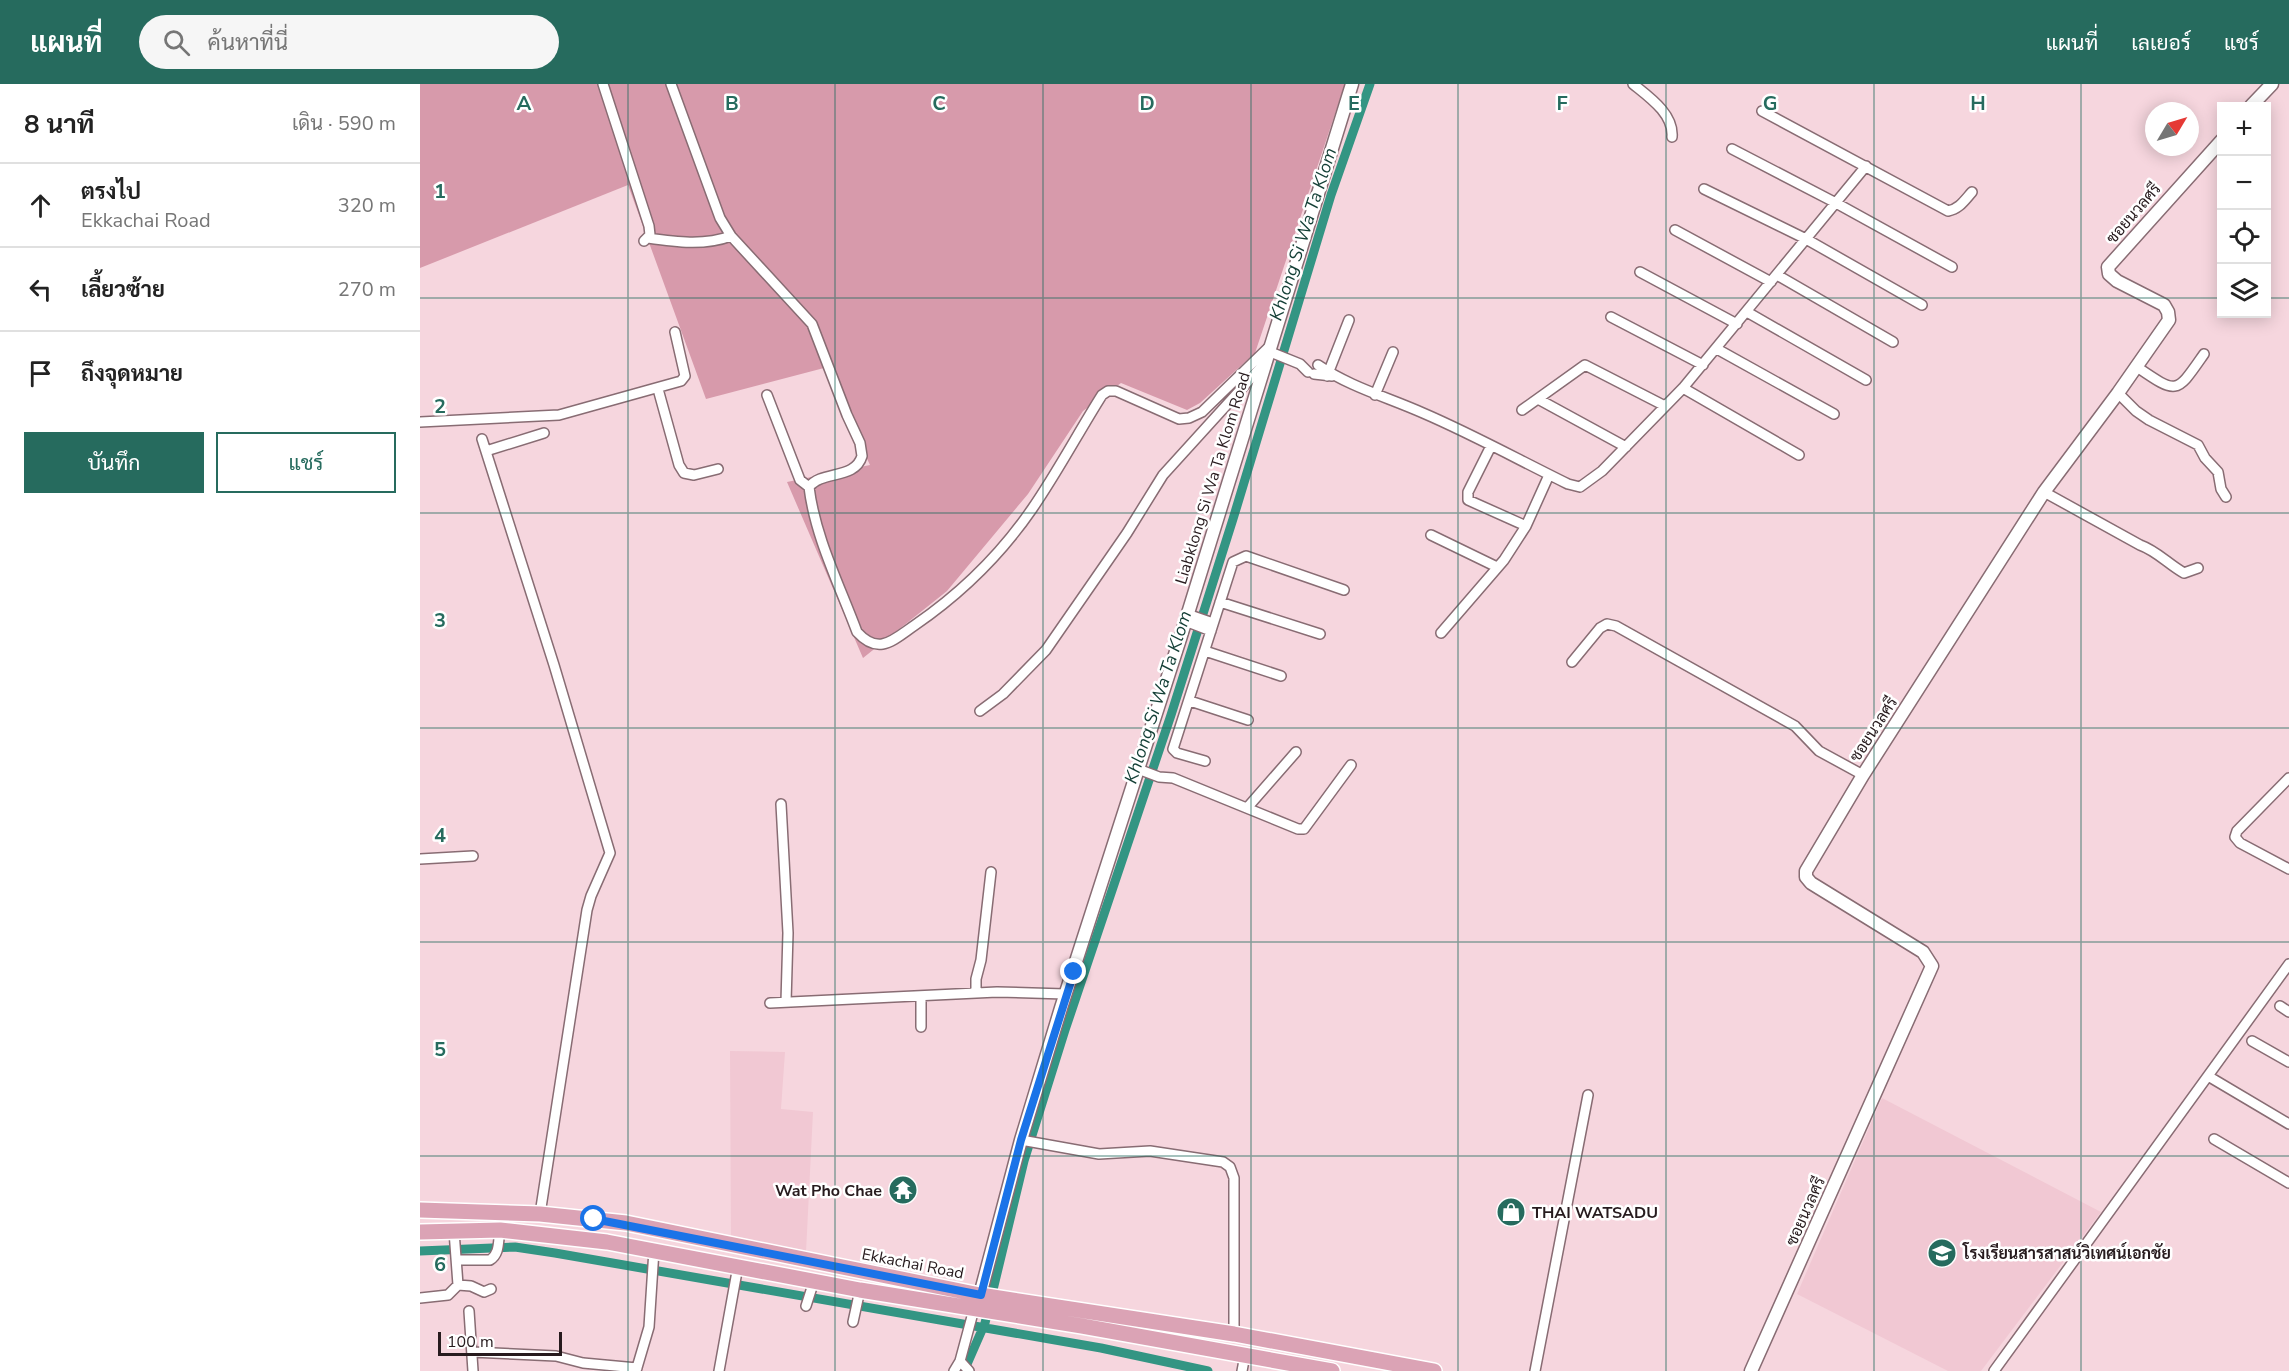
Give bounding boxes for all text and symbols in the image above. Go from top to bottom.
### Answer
search box [139,15,559,69]
text: แผนที่ [30,24,103,62]
icon: search [160,26,193,59]
text: ค้นหาที่นี่ [208,28,288,58]
text: แผนที่ [2046,29,2098,57]
text: เลเยอร์ [2131,29,2191,57]
text: แชร์ [2224,29,2259,57]
text: A [517,90,532,117]
text: B [725,90,739,117]
text: C [932,90,946,117]
text: D [1139,90,1155,117]
text: E [1348,90,1360,117]
text: F [1556,90,1568,117]
text: G [1763,90,1777,117]
text: H [1970,90,1986,117]
north arrow [2145,102,2199,156]
map controls [2217,102,2271,318]
button: + [2217,102,2271,156]
text: 8 นาที [24,107,94,142]
text: เดิน · 590 m [292,110,396,137]
water label: Khlong Si Wa Ta Klom [1264,144,1342,324]
button: − [2217,156,2271,210]
text: ตรงไป [81,177,141,207]
text: 1 [434,178,446,205]
street label: ซอยนวลศรี [2101,178,2166,249]
icon: ahead [24,189,57,222]
text: 320 m [338,192,396,219]
text: Ekkachai Road [81,207,211,234]
button: locate [2217,210,2271,264]
button: layers [2217,264,2271,318]
icon: left [24,273,57,306]
text: เลี้ยวซ้าย [81,275,165,305]
text: 270 m [338,276,396,303]
icon: arrive [24,357,57,390]
text: ถึงจุดหมาย [81,359,183,389]
street label: Liabklong Si Wa Ta Klom Road [1170,369,1256,587]
text: 2 [434,393,446,420]
button: บันทึก [24,432,204,493]
button: แชร์ [216,432,396,493]
text: 3 [434,607,446,634]
water label: Khlong Si Wa Ta Klom [1119,607,1197,787]
street label: ซอยนวลศรี [1844,692,1903,766]
text: 4 [434,822,446,849]
route end [1060,958,1086,984]
text: 5 [434,1036,446,1063]
street label: ซอยนวลศรี [1780,1173,1831,1249]
temple icon: Wat Pho Chae [887,1174,919,1206]
place label: Wat Pho Chae [775,1180,882,1202]
shop icon: THAI WATSADU [1495,1196,1527,1228]
place label: THAI WATSADU [1532,1202,1658,1224]
route start [580,1205,606,1231]
school or university icon: โรงเรียนสารสาสน์วิเทศน์เอกชัย [1926,1237,1958,1269]
place label: โรงเรียนสารสาสน์วิเทศน์เอกชัย [1962,1242,2171,1265]
street label: Ekkachai Road [860,1243,966,1285]
text: 6 [434,1251,446,1278]
scale bar [438,1329,562,1356]
text: 100 m [447,1331,494,1353]

